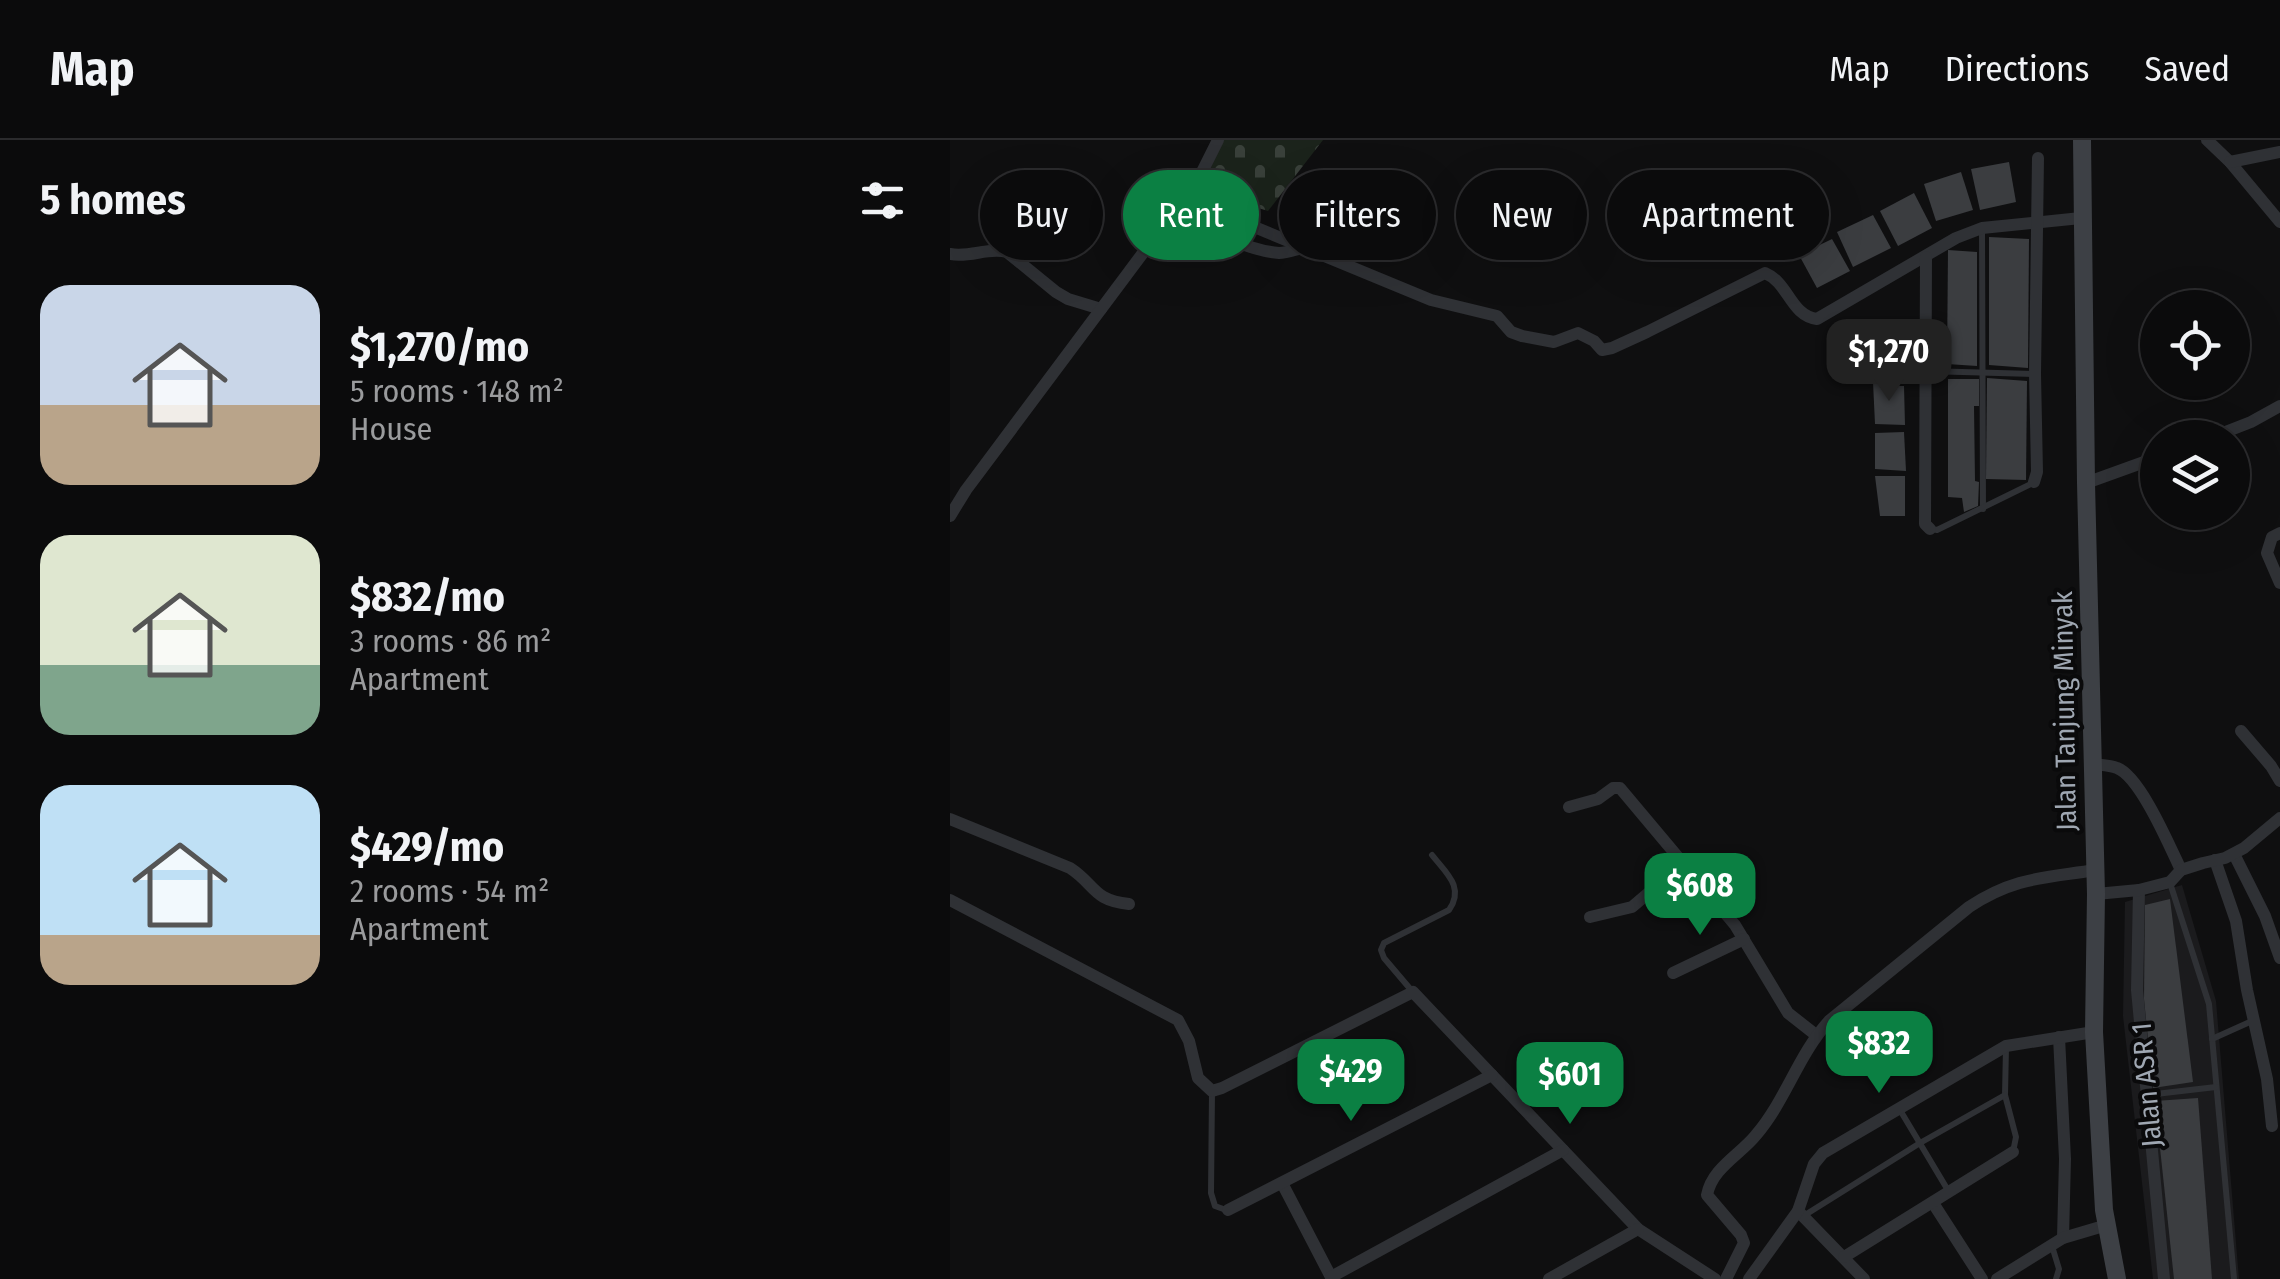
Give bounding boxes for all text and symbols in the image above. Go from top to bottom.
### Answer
text: Map [50,40,134,98]
text: Map [1829,48,1890,90]
text: Directions [1945,48,2090,90]
text: Saved [2145,48,2230,90]
chip: Buy [980,170,1103,260]
chip: Rent [1123,170,1259,260]
chip: Filters [1279,170,1436,260]
chip: New [1456,170,1587,260]
chip: Apartment [1607,170,1829,260]
icon: filters [855,173,910,228]
text: 5 homes [40,175,186,225]
map controls [2140,290,2250,530]
button: locate [2140,290,2250,400]
pin: $1,270 [1808,319,1970,404]
text: $1,270/mo [350,322,529,372]
icon: home [120,325,240,445]
text: $1,270 [1848,332,1930,370]
text: 5 rooms · 148 m² [350,372,564,410]
text: House [350,410,432,448]
button: layers [2140,420,2250,530]
text: $832/mo [350,572,505,622]
icon: home [120,575,240,695]
street label: Jalan Tanjung Minyak [2046,590,2083,831]
text: 3 rooms · 86 m² [350,622,551,660]
text: Apartment [350,660,489,698]
text: $429/mo [350,822,504,872]
icon: home [120,825,240,945]
pin: $608 [1641,853,1759,938]
text: $608 [1666,866,1734,904]
text: 2 rooms · 54 m² [350,872,549,910]
text: Apartment [350,910,489,948]
pin: $832 [1820,1011,1938,1096]
street label: Jalan ASR 1 [2125,1021,2168,1149]
text: $832 [1848,1024,1910,1062]
pin: $429 [1292,1039,1410,1124]
pin: $601 [1511,1042,1629,1127]
text: $429 [1319,1052,1383,1090]
text: $601 [1539,1055,1601,1093]

